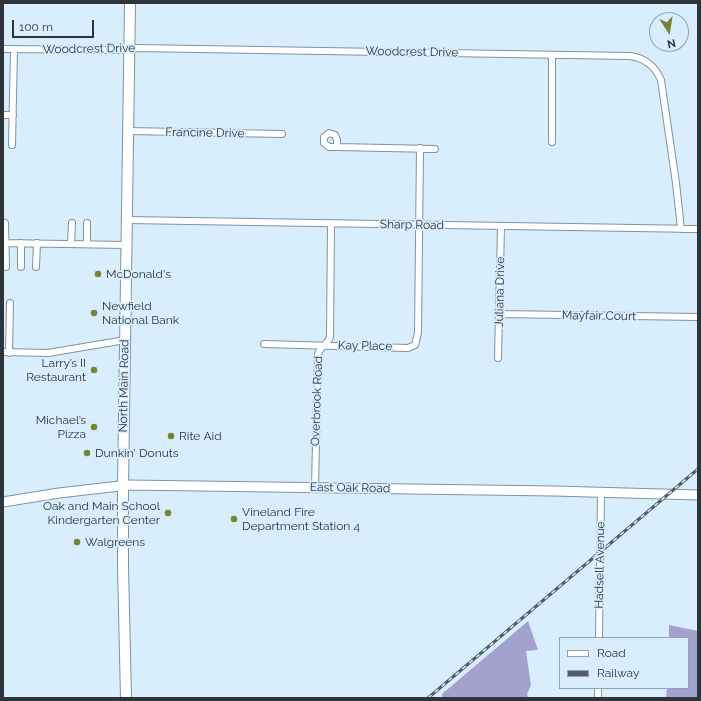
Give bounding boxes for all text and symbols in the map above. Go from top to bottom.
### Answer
scale bar [14,12,96,38]
north arrow [649,12,689,52]
text: 100 m [19,20,53,34]
text: N [666,36,677,50]
street label: Woodcrest Drive [43,41,135,57]
street label: Woodcrest Drive [366,44,458,60]
street label: Francine Drive [165,125,245,141]
street label: Sharp Road [380,217,444,233]
street label: Juliana Drive [492,257,508,327]
place label: McDonald's [106,267,171,281]
marker: McDonald's [93,269,103,279]
place label: Newfield National Bank [102,299,179,327]
marker: Newfield National Bank [89,308,99,318]
street label: Mayfair Court [562,308,636,324]
street label: Kay Place [338,338,392,354]
street label: North Main Road [116,339,132,433]
place label: Larry’s II Restaurant [26,356,86,384]
street label: Overbrook Road [308,356,326,446]
marker: Larry’s II Restaurant [89,365,99,375]
place label: Michael’s Pizza [36,413,86,441]
marker: Michael’s Pizza [89,422,99,432]
place label: Rite Aid [179,429,222,443]
marker: Rite Aid [166,431,176,441]
place label: Dunkin' Donuts [95,446,179,460]
marker: Dunkin' Donuts [82,448,92,458]
street label: East Oak Road [310,480,390,496]
place label: Oak and Main School Kindergarten Center [43,499,160,527]
place label: Vineland Fire Department Station 4 [242,505,360,533]
marker: Oak and Main School Kindergarten Center [163,508,173,518]
marker: Vineland Fire Department Station 4 [229,514,239,524]
street label: Hadsell Avenue [592,521,608,609]
place label: Walgreens [85,535,145,549]
marker: Walgreens [72,537,82,547]
legend [559,637,689,689]
text: Road [597,646,626,660]
text: Railway [597,666,639,680]

